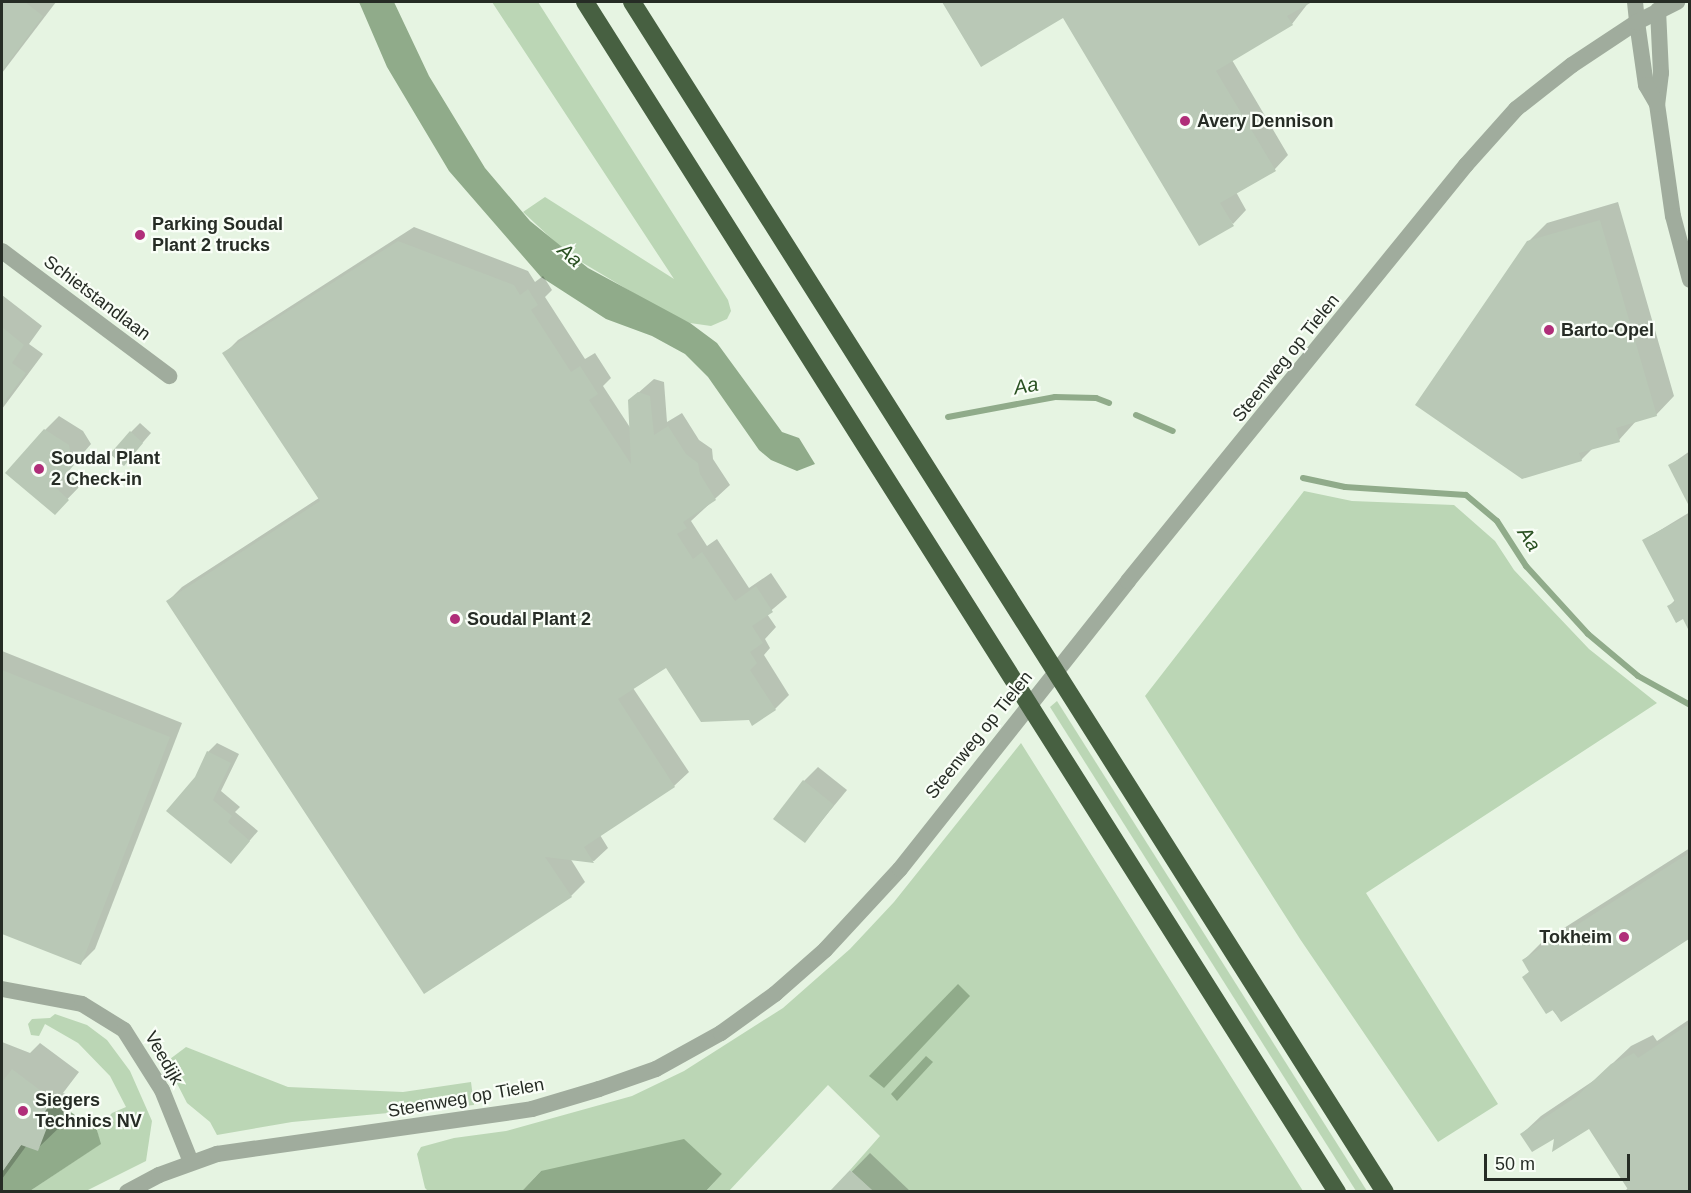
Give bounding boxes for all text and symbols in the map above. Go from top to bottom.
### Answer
place label: Avery Dennison [1197,110,1333,132]
marker: Avery Dennison [1178,114,1192,128]
place label: Parking Soudal Plant 2 trucks [152,214,283,256]
marker: Parking Soudal Plant 2 trucks [133,228,147,242]
water label: Aa [553,238,587,272]
street label: Schietstandlaan [39,251,155,345]
street label: Steenweg op Tielen [1228,290,1344,426]
place label: Barto-Opel [1561,319,1654,341]
marker: Barto-Opel [1542,323,1556,337]
water label: Aa [1012,372,1040,400]
place label: Soudal Plant 2 Check-in [51,448,160,490]
marker: Soudal Plant 2 Check-in [32,462,46,476]
water label: Aa [1512,522,1546,556]
place label: Soudal Plant 2 [467,608,591,630]
marker: Soudal Plant 2 [448,612,462,626]
street label: Steenweg op Tielen [921,667,1037,803]
place label: Tokheim [1539,926,1612,948]
marker: Tokheim [1617,930,1631,944]
street label: Veedijk [140,1027,188,1089]
street label: Steenweg op Tielen [386,1074,546,1122]
place label: Siegers Technics NV [35,1090,142,1132]
marker: Siegers Technics NV [16,1104,30,1118]
scale bar [1487,1142,1632,1180]
text: 50 m [1495,1154,1535,1174]

